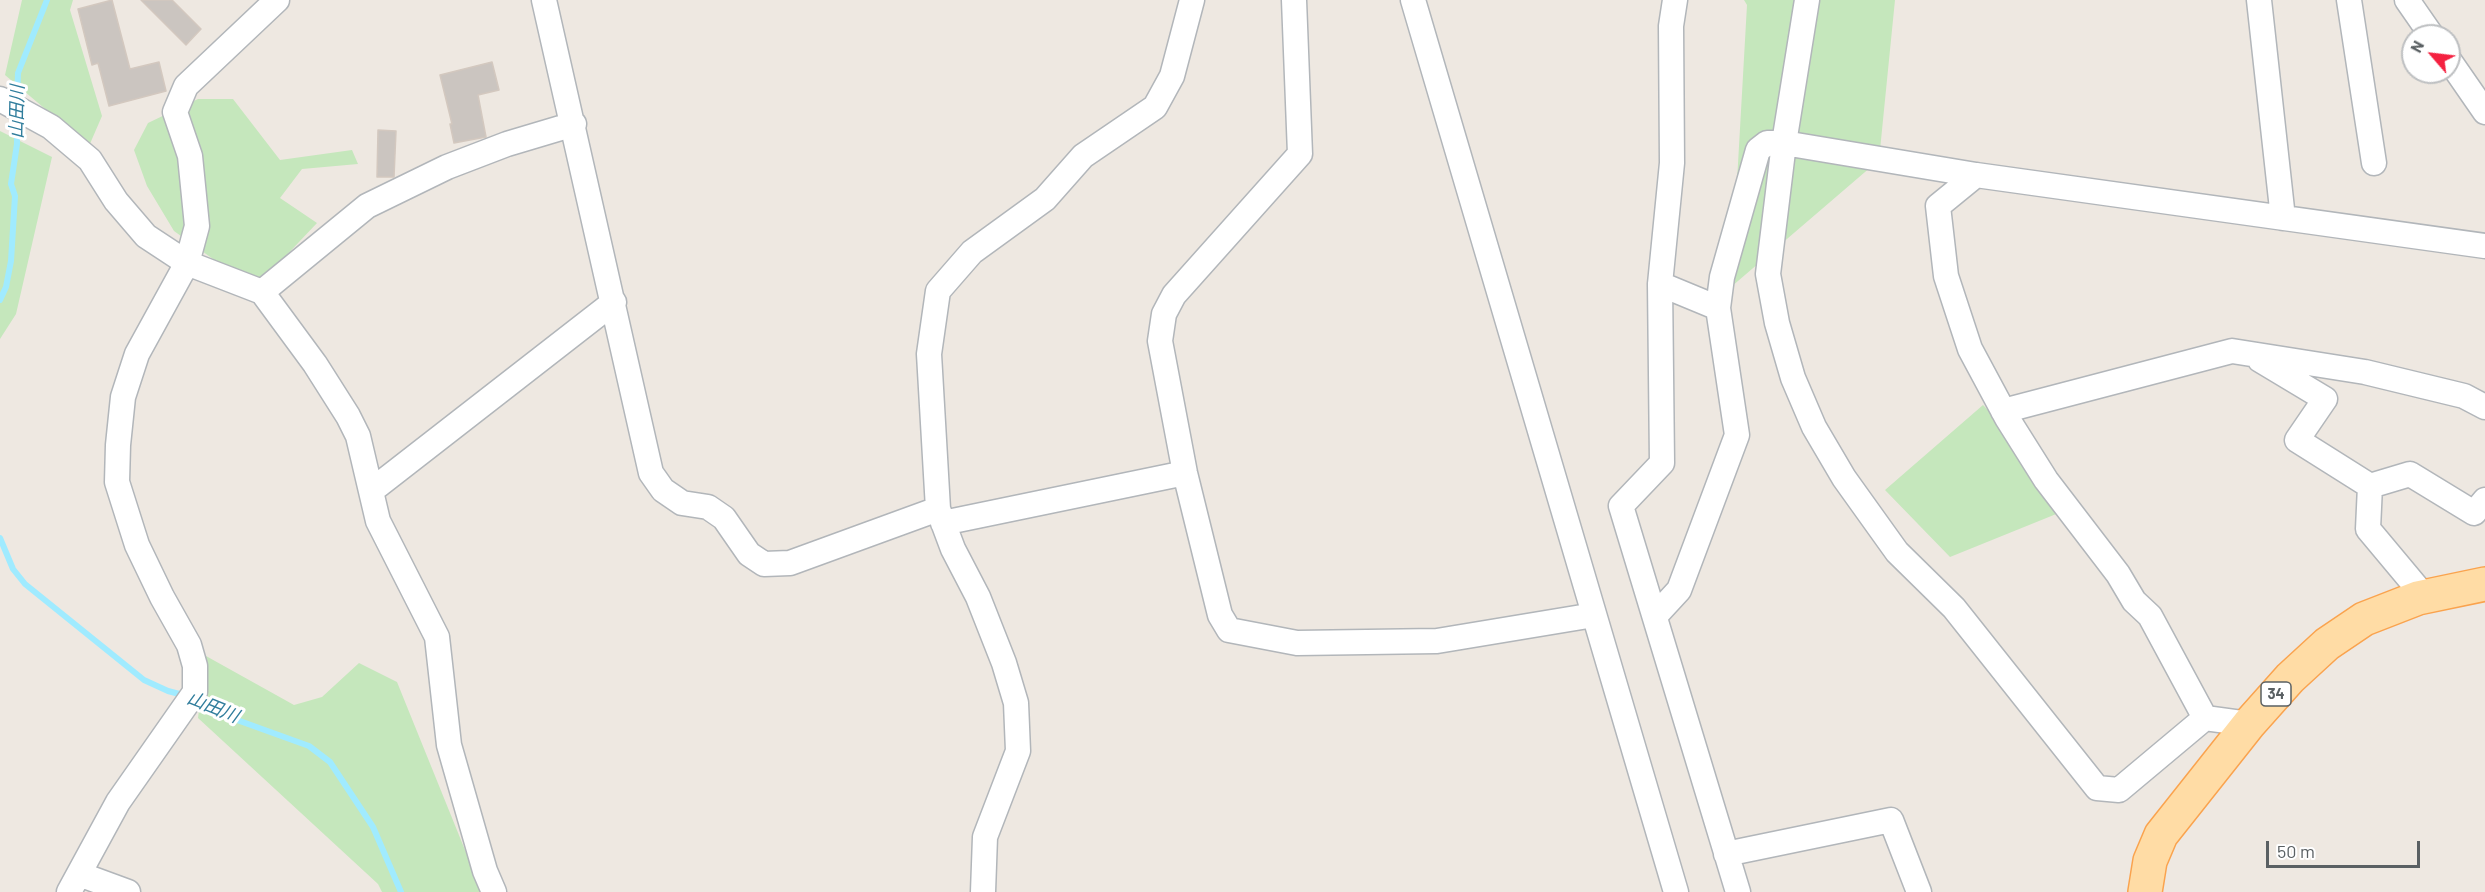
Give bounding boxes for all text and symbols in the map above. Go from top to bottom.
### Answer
north arrow [2401,24,2461,84]
text: N [2406,37,2427,55]
water label: 山田川 [6,85,28,139]
road number: 34 [2261,682,2291,706]
water label: 山田川 [184,687,242,727]
scale bar [2269,829,2424,867]
text: 50 m [2277,840,2315,862]

